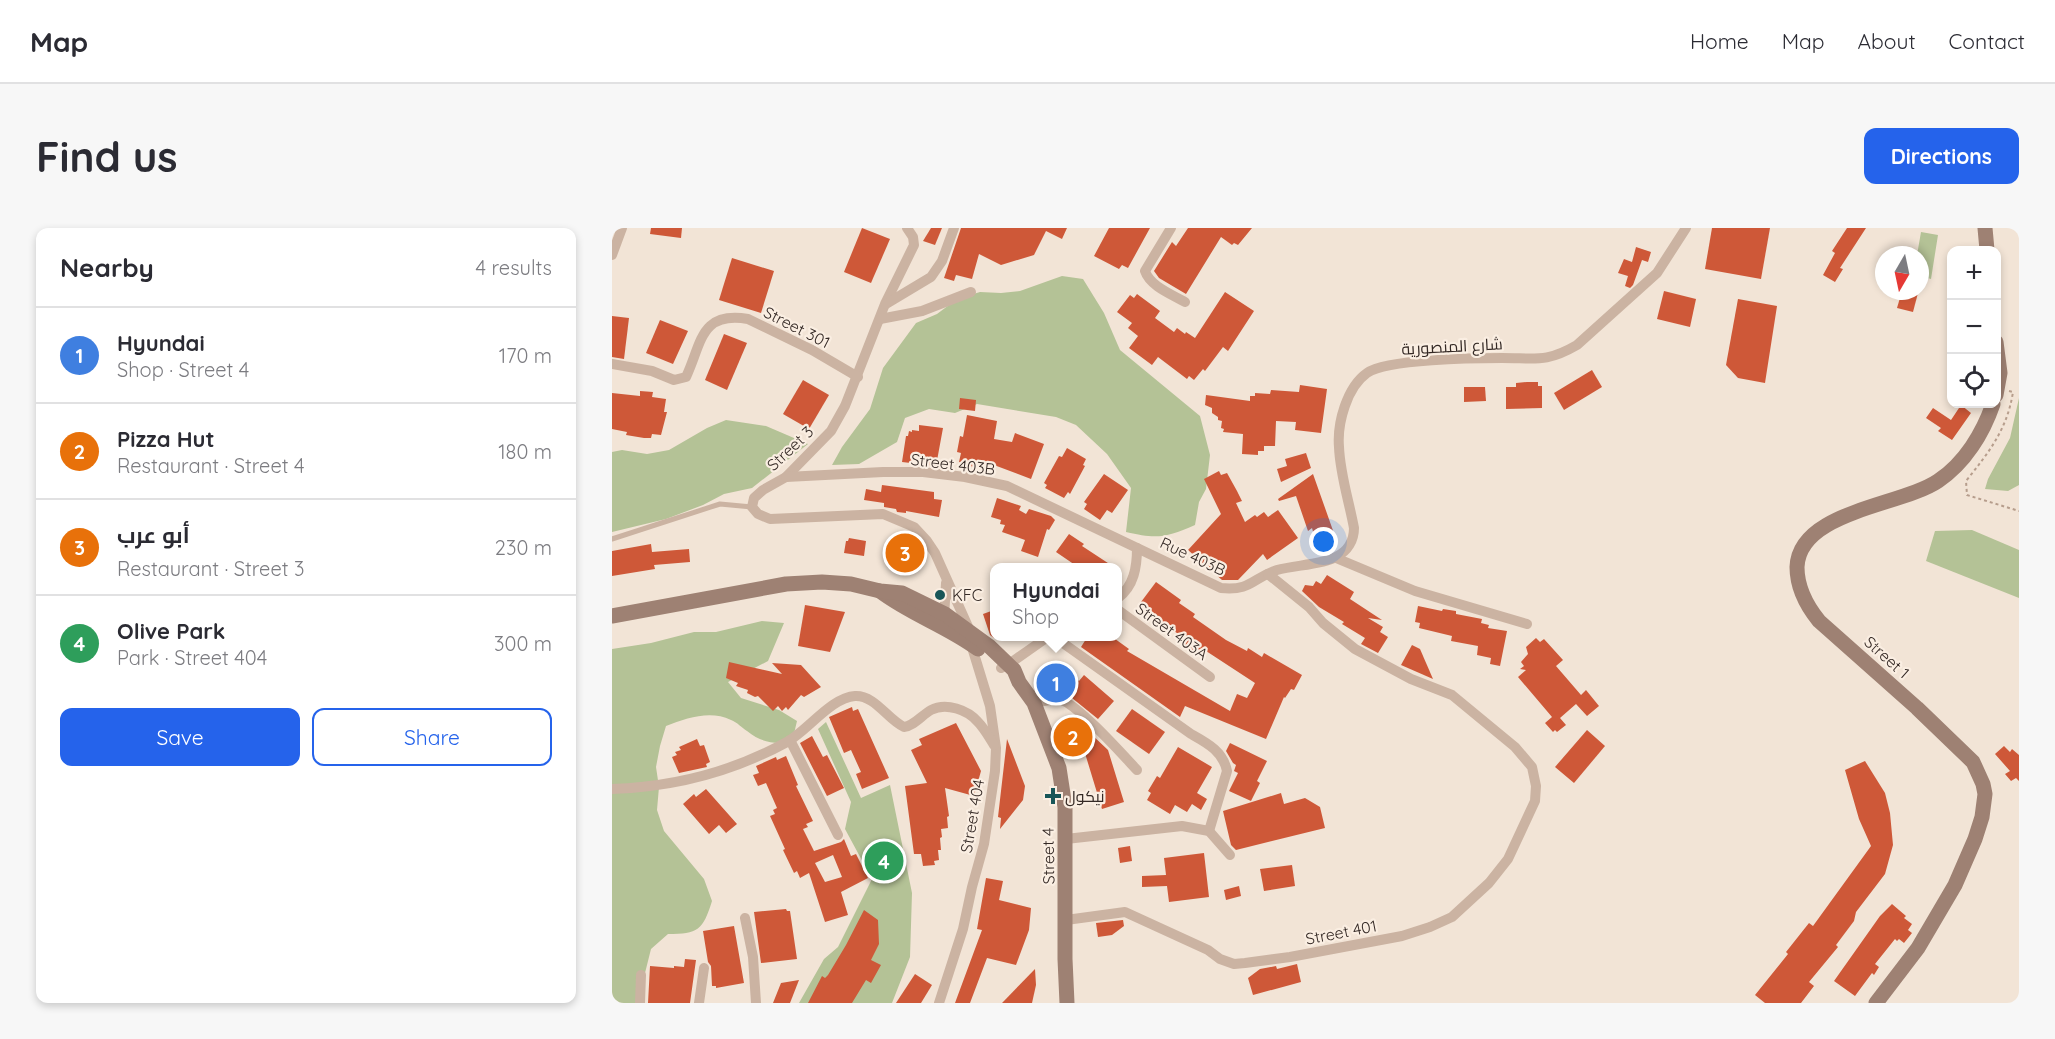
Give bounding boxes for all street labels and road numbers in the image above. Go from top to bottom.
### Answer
street label: Street 301 [760,302,834,352]
street label: شارع المنصورية [1401,333,1503,361]
street label: Street 3 [763,421,817,475]
street label: Street 403B [910,449,996,479]
street label: Rue 403B [1157,532,1229,580]
street label: Street 403A [1132,598,1212,664]
street label: Street 1 [1860,631,1914,683]
street label: Street 404 [956,778,988,854]
street label: Street 4 [1038,828,1058,884]
street label: Street 401 [1304,915,1378,949]

